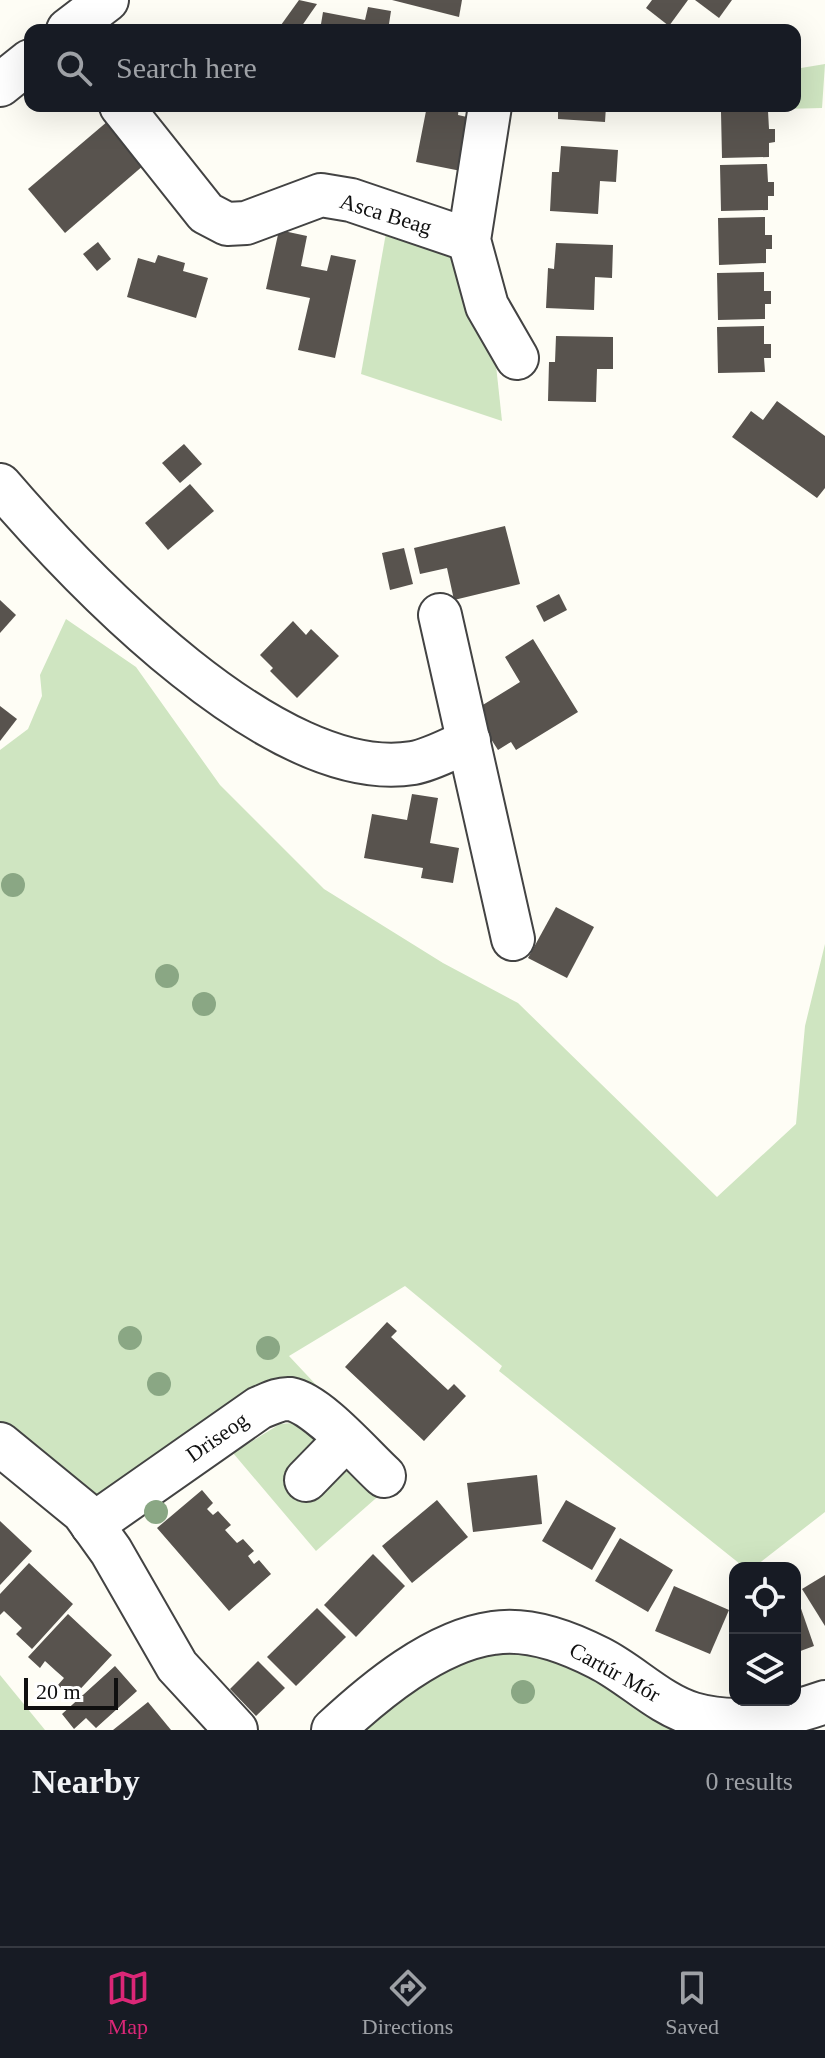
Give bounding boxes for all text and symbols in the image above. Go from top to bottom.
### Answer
search box [24,24,801,112]
icon: search [52,46,96,90]
text: Search here [116,51,257,84]
street label: Asca Beag [337,188,435,240]
street label: Driseog [181,1407,253,1467]
map controls [729,1562,801,1706]
button: locate [729,1562,801,1634]
button: layers [729,1634,801,1706]
street label: Cartúr Mór [565,1637,665,1707]
scale bar [24,1674,118,1710]
text: 20 m [36,1679,81,1704]
text: Nearby [32,1763,140,1800]
text: 0 results [706,1767,793,1796]
tab: Map [106,1966,150,2040]
tab: Directions [362,1966,453,2040]
tab: Saved [665,1966,719,2040]

